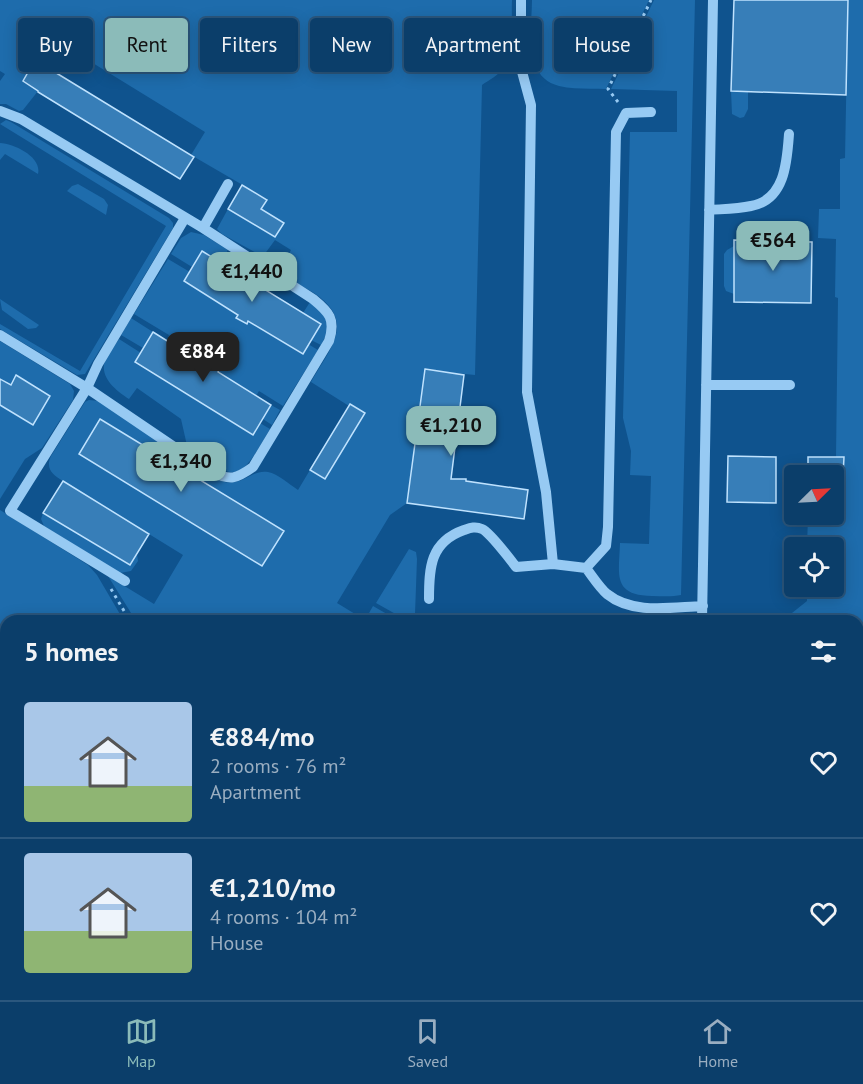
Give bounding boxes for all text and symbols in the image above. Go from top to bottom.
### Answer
chip: Buy [18,18,93,72]
chip: Rent [105,18,188,72]
chip: Filters [200,18,298,72]
chip: New [310,18,392,72]
chip: Apartment [404,18,542,72]
chip: House [554,18,652,72]
pin: €564 [737,221,809,272]
text: €564 [750,227,796,253]
pin: €1,440 [203,252,301,303]
text: €1,440 [221,258,283,284]
pin: €884 [167,332,239,383]
text: €884 [180,338,226,364]
pin: €1,210 [402,406,500,457]
text: €1,210 [420,412,482,438]
pin: €1,340 [132,442,230,493]
text: €1,340 [150,448,212,474]
north arrow [784,465,844,525]
map controls [784,465,844,597]
button: locate [784,537,844,597]
text: 5 homes [24,635,119,668]
icon: filters [807,635,840,668]
text: €884/mo [210,720,314,753]
icon: home [72,726,144,798]
icon: heart [807,746,840,779]
text: 2 rooms · 76 m² [210,753,346,779]
text: Apartment [210,779,301,805]
text: €1,210/mo [210,871,336,904]
icon: home [72,877,144,949]
icon: heart [807,897,840,930]
text: 4 rooms · 104 m² [210,904,357,930]
text: House [210,930,264,956]
tab: Map [125,1015,158,1071]
tab: Saved [407,1015,448,1071]
tab: Home [698,1015,738,1071]

